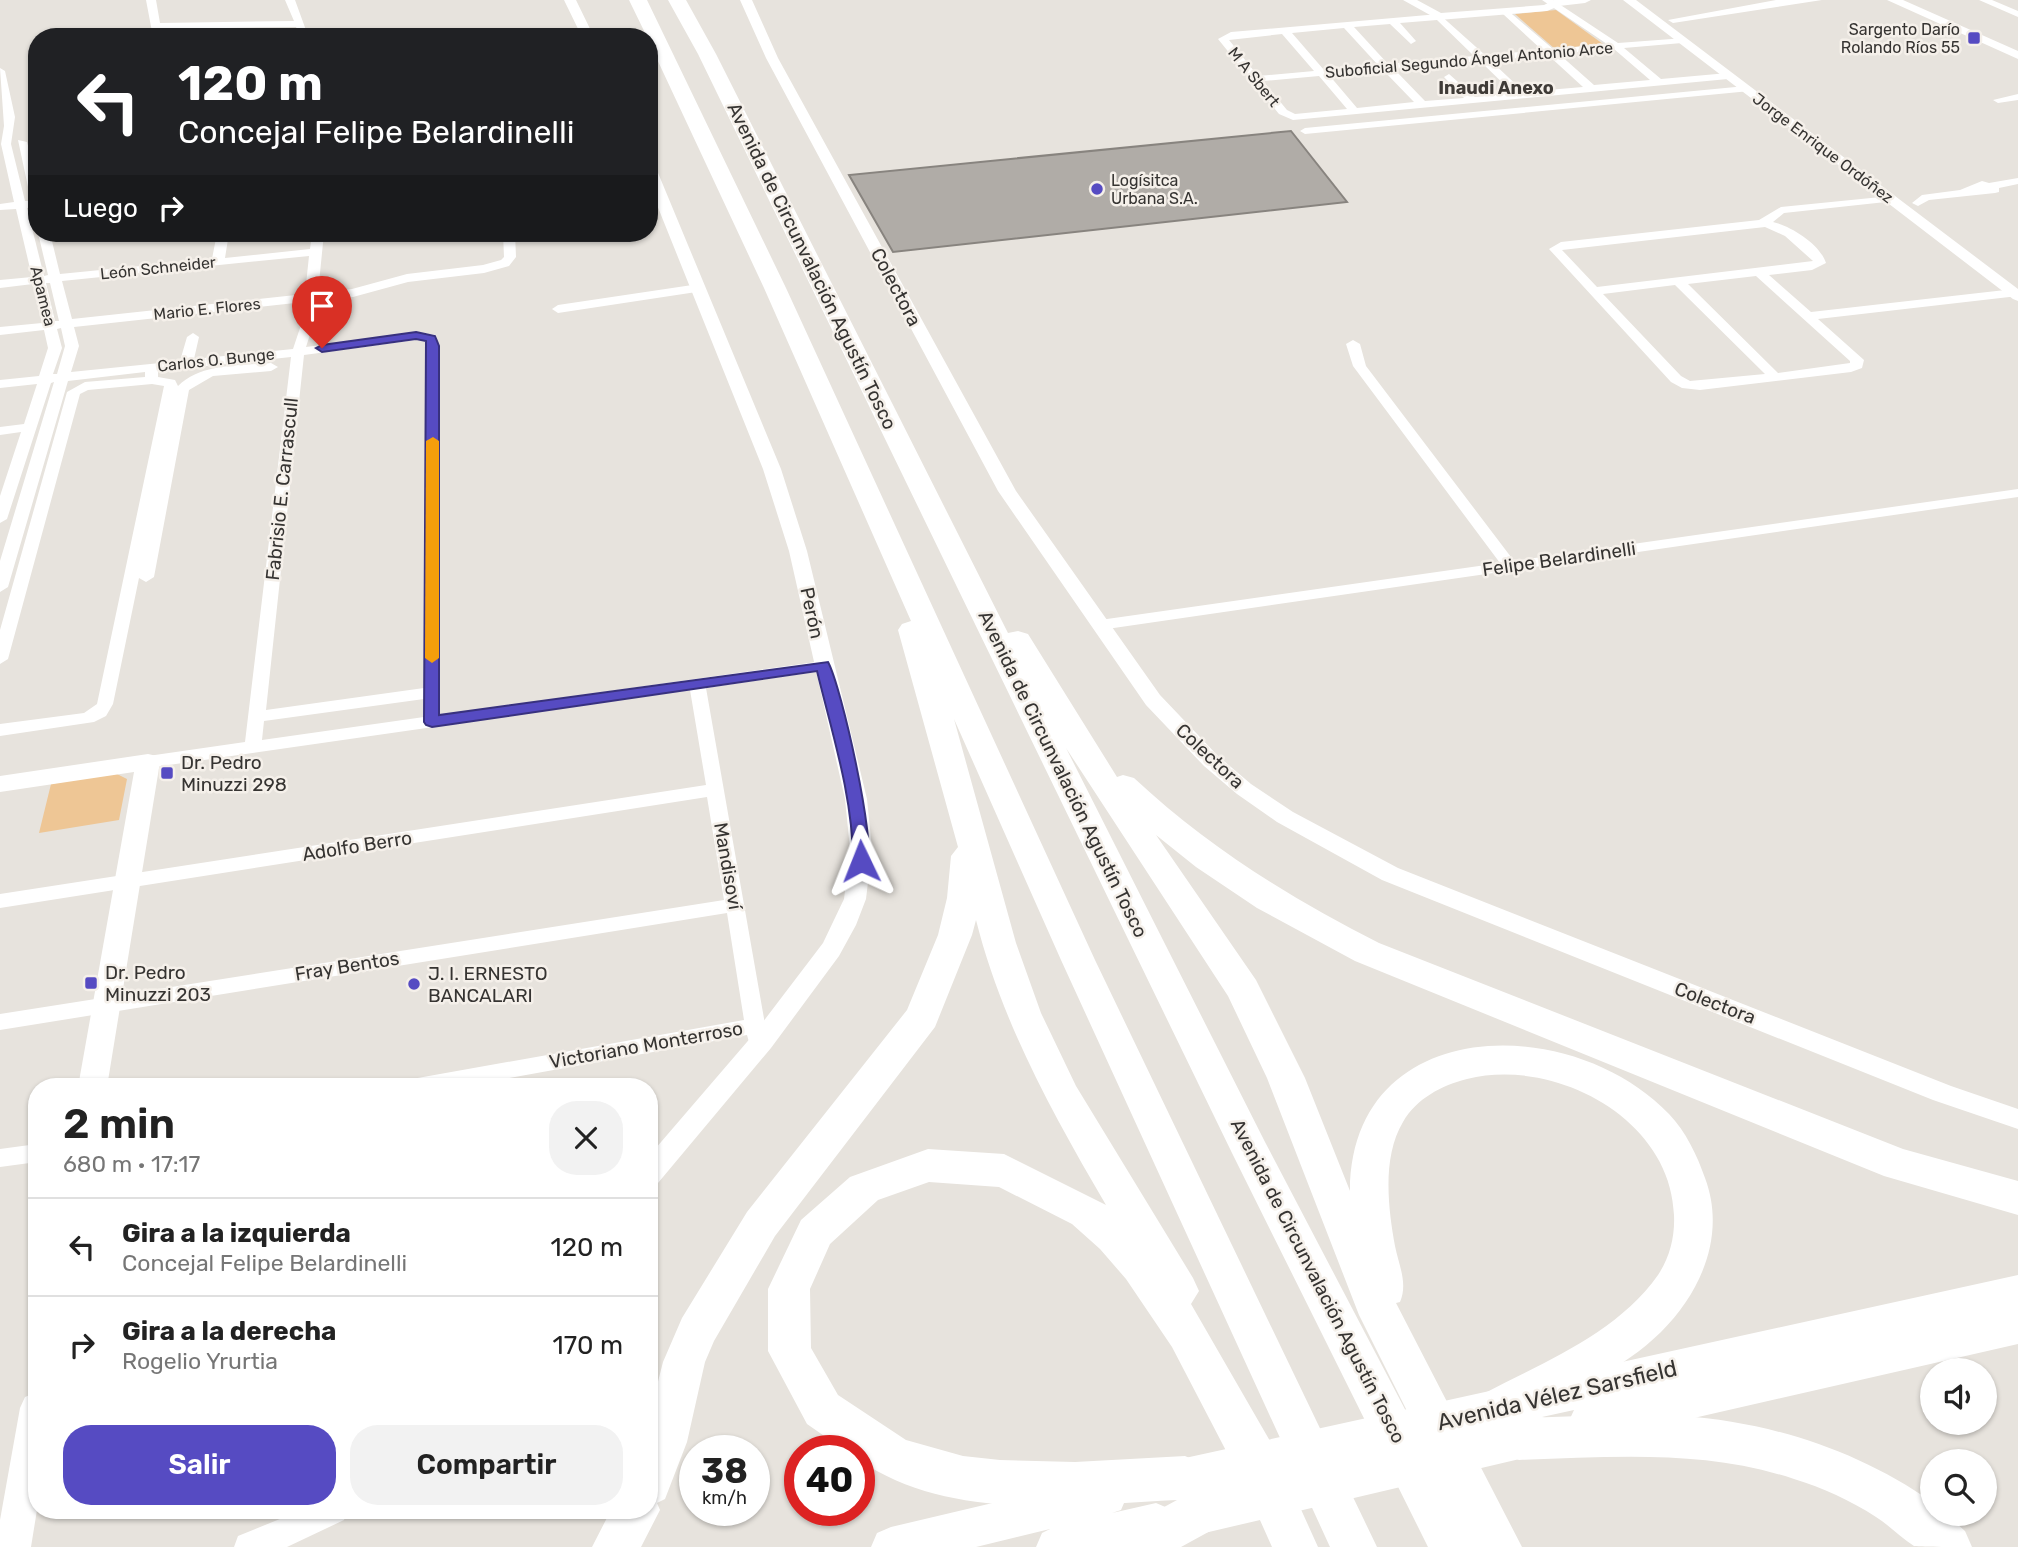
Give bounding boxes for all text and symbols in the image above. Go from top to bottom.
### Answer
place label: Sargento Darío Rolando Ríos 55 [1841,20,1960,57]
marker: Sargento Darío Rolando Ríos 55 [1966,30,1982,46]
street label: Suboficial Segundo Ángel Antonio Arce [1324,38,1614,82]
street label: M A Sbert [1224,43,1284,111]
text: 120 m [178,54,323,112]
icon: left [63,56,154,147]
district label: Inaudi Anexo [1438,77,1554,99]
street label: Jorge Enrique Ordóñez [1749,89,1897,207]
street label: Avenida de Circunvalación Agustín Tosco [723,99,901,433]
text: Concejal Felipe Belardinelli [178,113,575,151]
place label: Logísitca Urbana S.A. [1111,171,1198,208]
marker: Logísitca Urbana S.A. [1089,181,1105,197]
icon: right [152,189,190,227]
text: Luego [63,193,138,224]
street label: Colectora [866,244,926,330]
street label: León Schneider [99,252,217,284]
street label: Apamea [26,264,60,328]
pin [292,276,352,348]
icon: arrive [303,287,341,325]
street label: Mario E. Flores [152,294,262,324]
street label: Carlos O. Bunge [156,344,276,376]
street label: Fabrisio E. Carrascull [261,396,303,582]
street label: Felipe Belardinelli [1481,537,1637,581]
street label: Perón [795,585,829,641]
street label: Avenida de Circunvalación Agustín Tosco [974,607,1152,941]
street label: Colectora [1171,719,1249,793]
place label: Dr. Pedro Minuzzi 298 [181,751,287,796]
marker: Dr. Pedro Minuzzi 298 [159,765,175,781]
street label: Mandisoví [709,820,747,913]
position arrow [824,824,898,898]
street label: Adolfo Berro [301,826,413,866]
street label: Fray Bentos [293,946,401,986]
place label: Dr. Pedro Minuzzi 203 [105,961,211,1006]
place label: J. I. ERNESTO BANCALARI [428,962,548,1007]
marker: Dr. Pedro Minuzzi 203 [83,975,99,991]
marker: J. I. ERNESTO BANCALARI [406,976,422,992]
street label: Colectora [1671,977,1759,1029]
street label: Victoriano Monterroso [547,1017,745,1073]
text: 2 min [63,1099,175,1149]
button: close [549,1101,623,1175]
street label: Avenida de Circunvalación Agustín Tosco [1226,1115,1410,1447]
text: 680 m · 17:17 [63,1150,200,1178]
text: Gira a la izquierda [122,1218,351,1249]
icon: left [63,1228,101,1266]
text: 120 m [551,1232,623,1263]
text: Concejal Felipe Belardinelli [122,1249,407,1277]
text: Gira a la derecha [122,1316,336,1347]
icon: right [63,1326,101,1364]
text: 170 m [553,1330,623,1361]
text: Rogelio Yrurtia [122,1347,278,1375]
street label: Avenida Vélez Sarsfield [1434,1354,1680,1436]
map controls [1920,1358,1997,1526]
button: sound [1920,1358,1997,1435]
button: Salir [63,1425,336,1505]
button: Compartir [350,1425,623,1505]
speed limit sign: 40 [784,1435,875,1526]
button: search [1920,1449,1997,1526]
text: 38 [701,1450,748,1492]
text: km/h [702,1487,747,1509]

